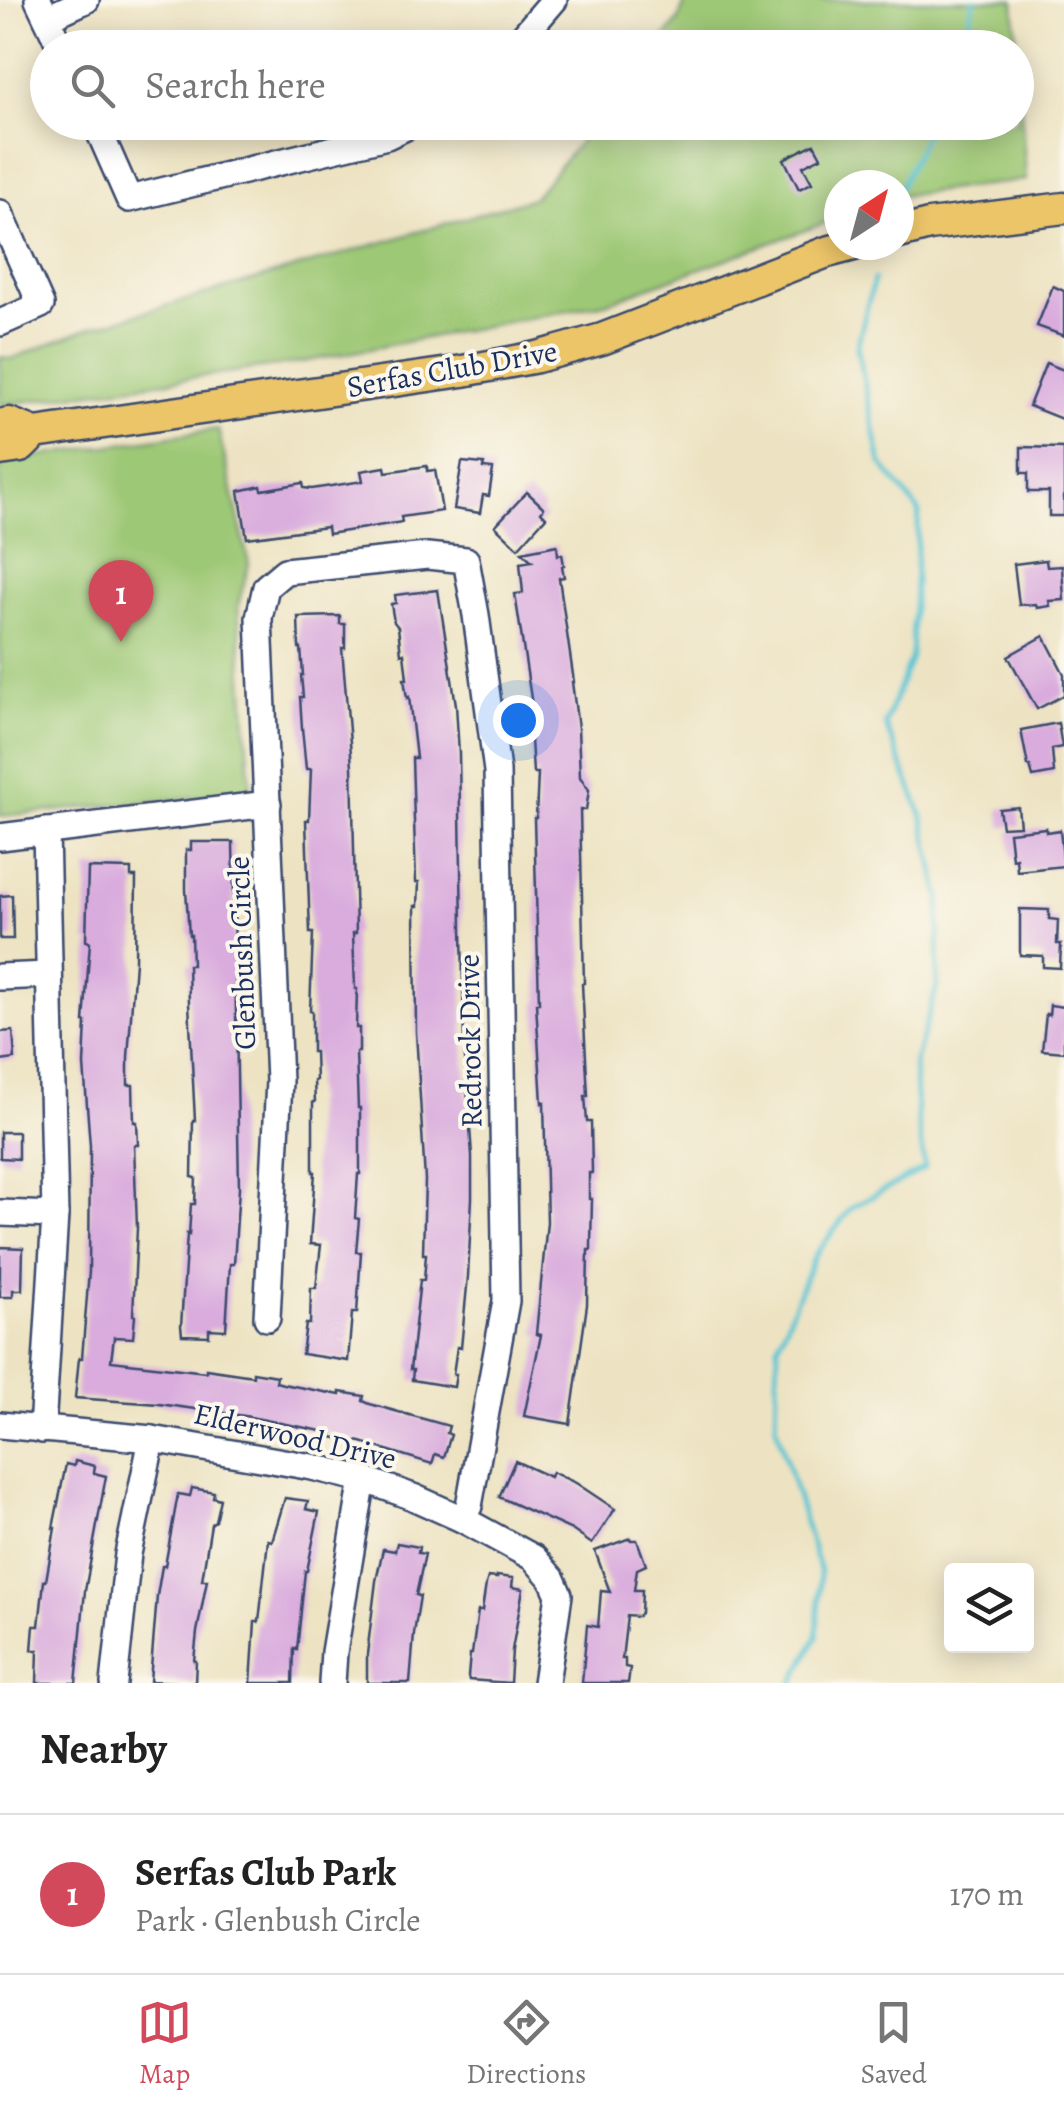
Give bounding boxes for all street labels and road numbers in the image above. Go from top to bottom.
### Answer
street label: Serfas Club Drive [344,331,560,407]
street label: Glenbush Circle [219,856,265,1050]
street label: Redrock Drive [448,954,492,1128]
street label: Elderwood Drive [190,1393,400,1479]

